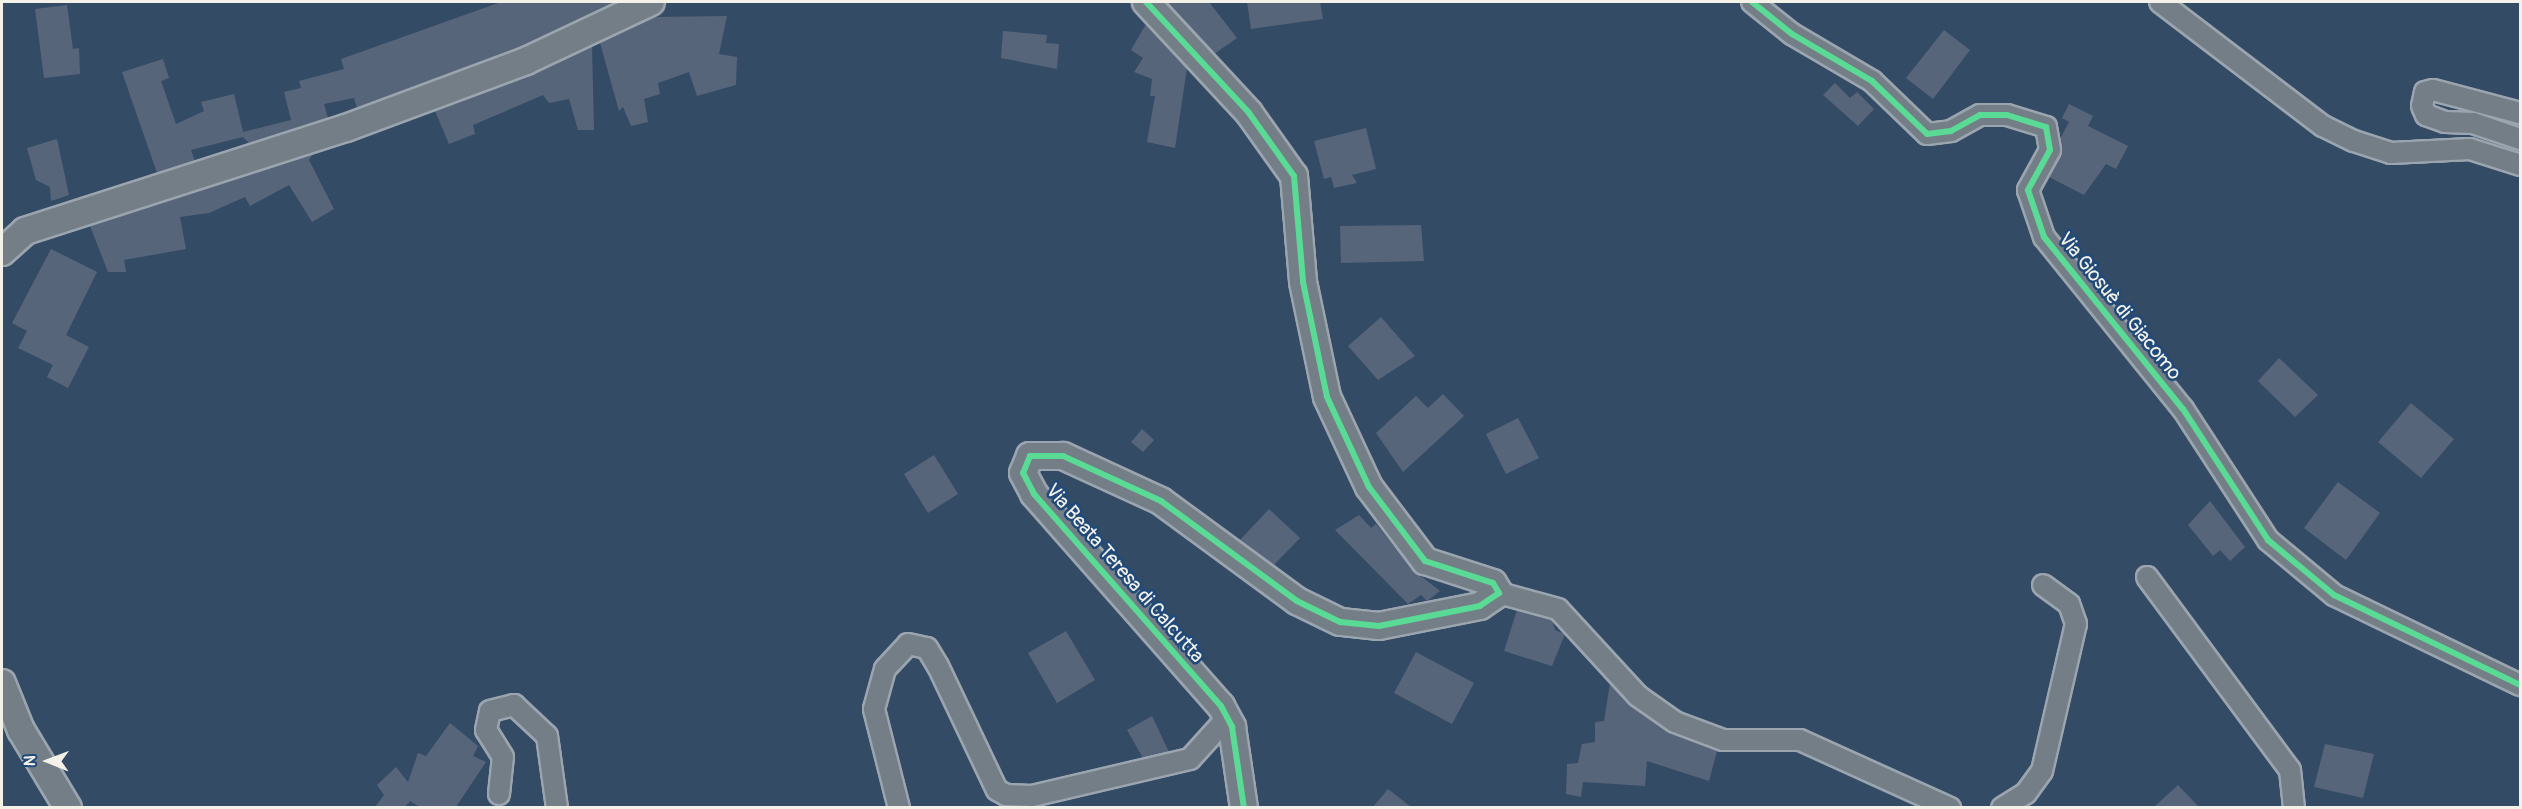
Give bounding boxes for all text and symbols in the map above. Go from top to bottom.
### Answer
street label: Via Giosuè di Giacomo [2053,227,2187,385]
street label: Via Beata Teresa di Calcutta [1041,479,1209,667]
north arrow [18,731,78,791]
text: N [20,755,40,766]

